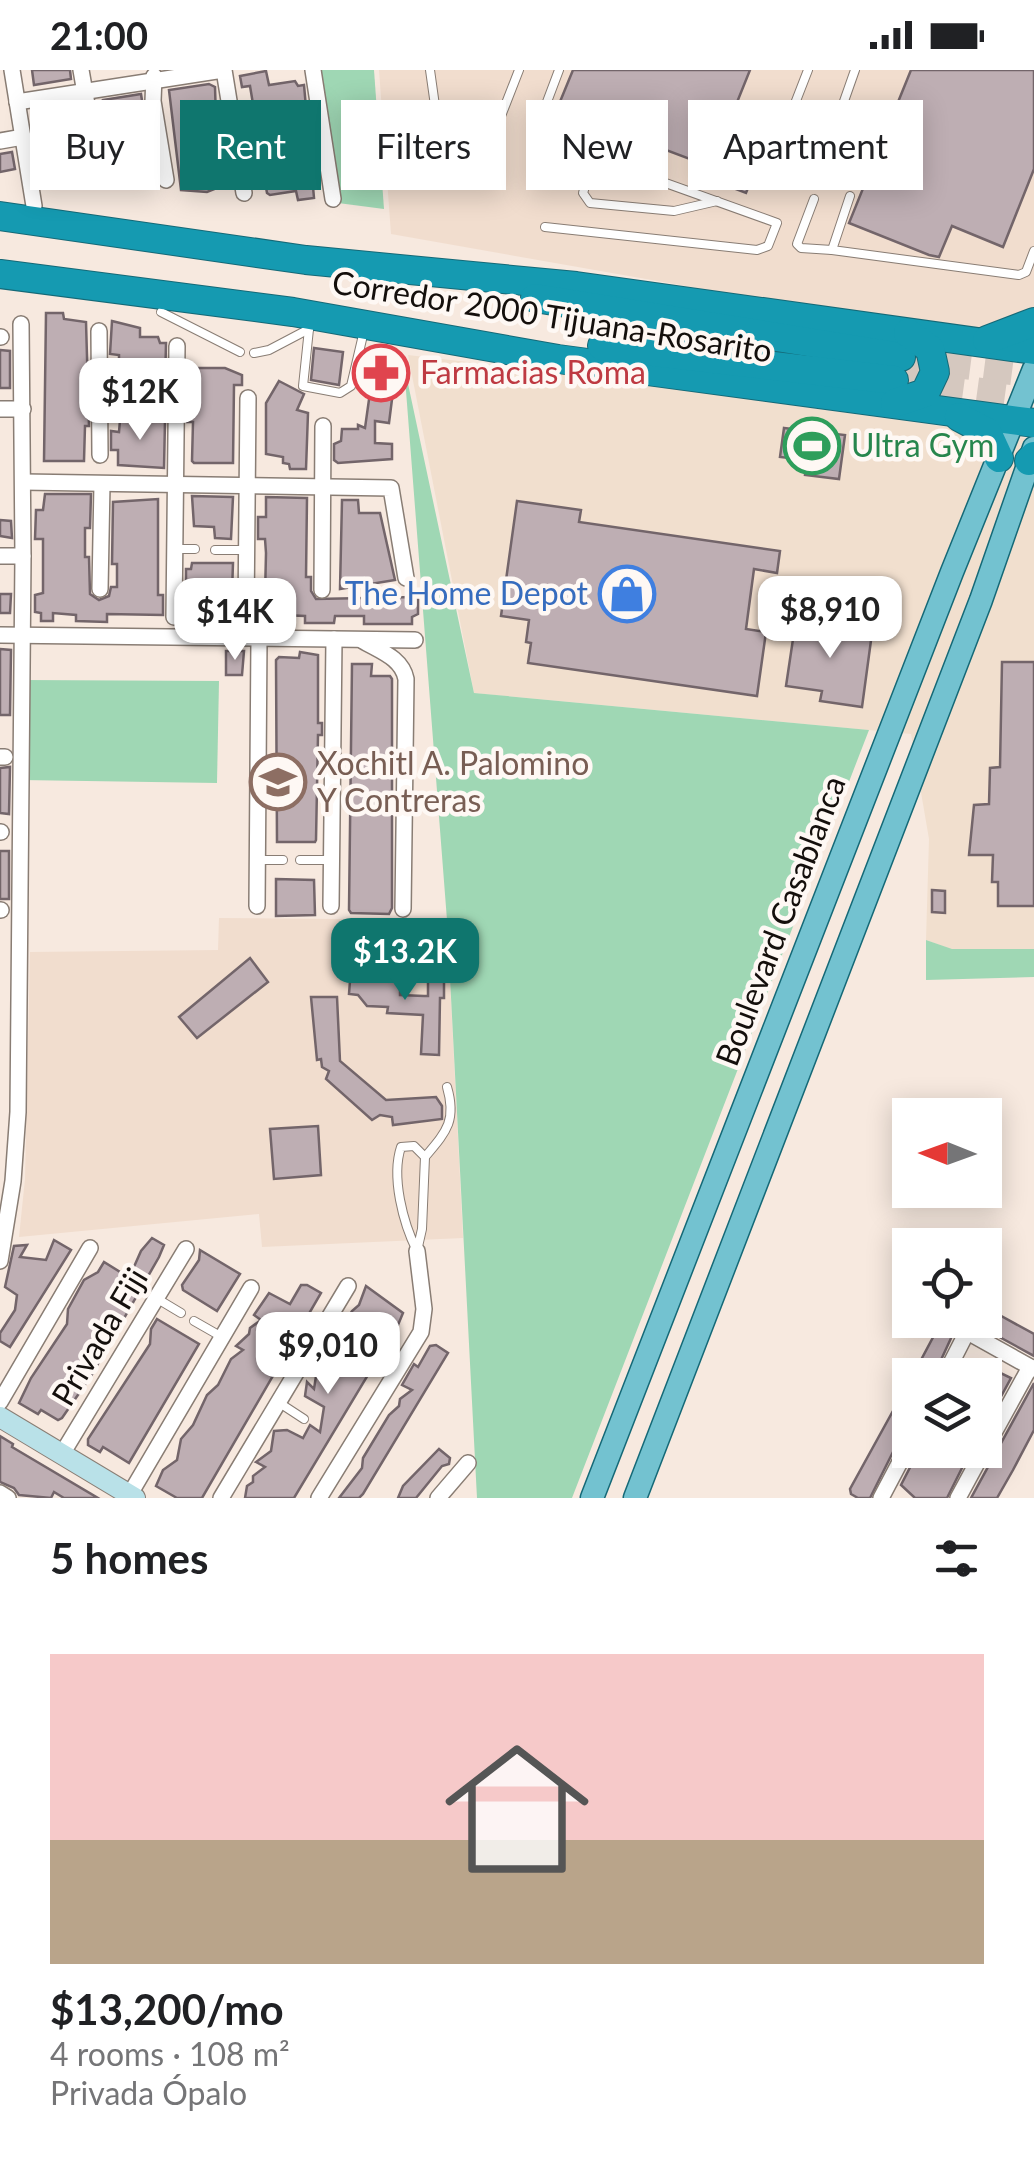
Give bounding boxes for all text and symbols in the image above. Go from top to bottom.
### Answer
text: 21:00 [50,12,148,58]
chip: Buy [30,100,160,190]
chip: Rent [180,100,321,190]
chip: Filters [341,100,506,190]
chip: New [526,100,668,190]
chip: Apartment [688,100,923,190]
street label: Corredor 2000 Tijuana-Rosarito [330,261,775,370]
pharmacy icon: Farmacias Roma [351,343,411,403]
place label: Farmacias Roma [420,352,646,391]
pin: $12K [81,358,199,443]
text: $12K [101,371,179,410]
sports icon: Ultra Gym [782,416,842,476]
place label: Ultra Gym [851,425,994,464]
shop icon: The Home Depot [597,564,657,624]
place label: The Home Depot [345,573,589,612]
pin: $8,910 [749,576,911,661]
pin: $14K [176,578,294,663]
text: $8,910 [780,589,880,628]
text: $14K [196,591,274,630]
place label: Xochitl A. Palomino Y Contreras [317,743,589,819]
school or university icon: Xochitl A. Palomino Y Contreras [248,752,308,812]
street label: Boulevard Casablanca [706,770,853,1071]
pin: $13.2K [324,918,486,1003]
text: $13.2K [353,931,457,970]
north arrow [892,1098,1002,1208]
map controls [892,1098,1002,1468]
button: locate [892,1228,1002,1338]
street label: Privada Fiji [42,1260,155,1412]
pin: $9,010 [247,1312,409,1397]
text: $9,010 [278,1325,378,1364]
button: layers [892,1358,1002,1468]
icon: filters [929,1531,984,1586]
text: 5 homes [50,1533,208,1583]
icon: home [427,1719,607,1899]
text: $13,200/mo [50,1984,284,2034]
text: 4 rooms · 108 m² [50,2034,290,2073]
text: Privada Ópalo [50,2073,247,2112]

